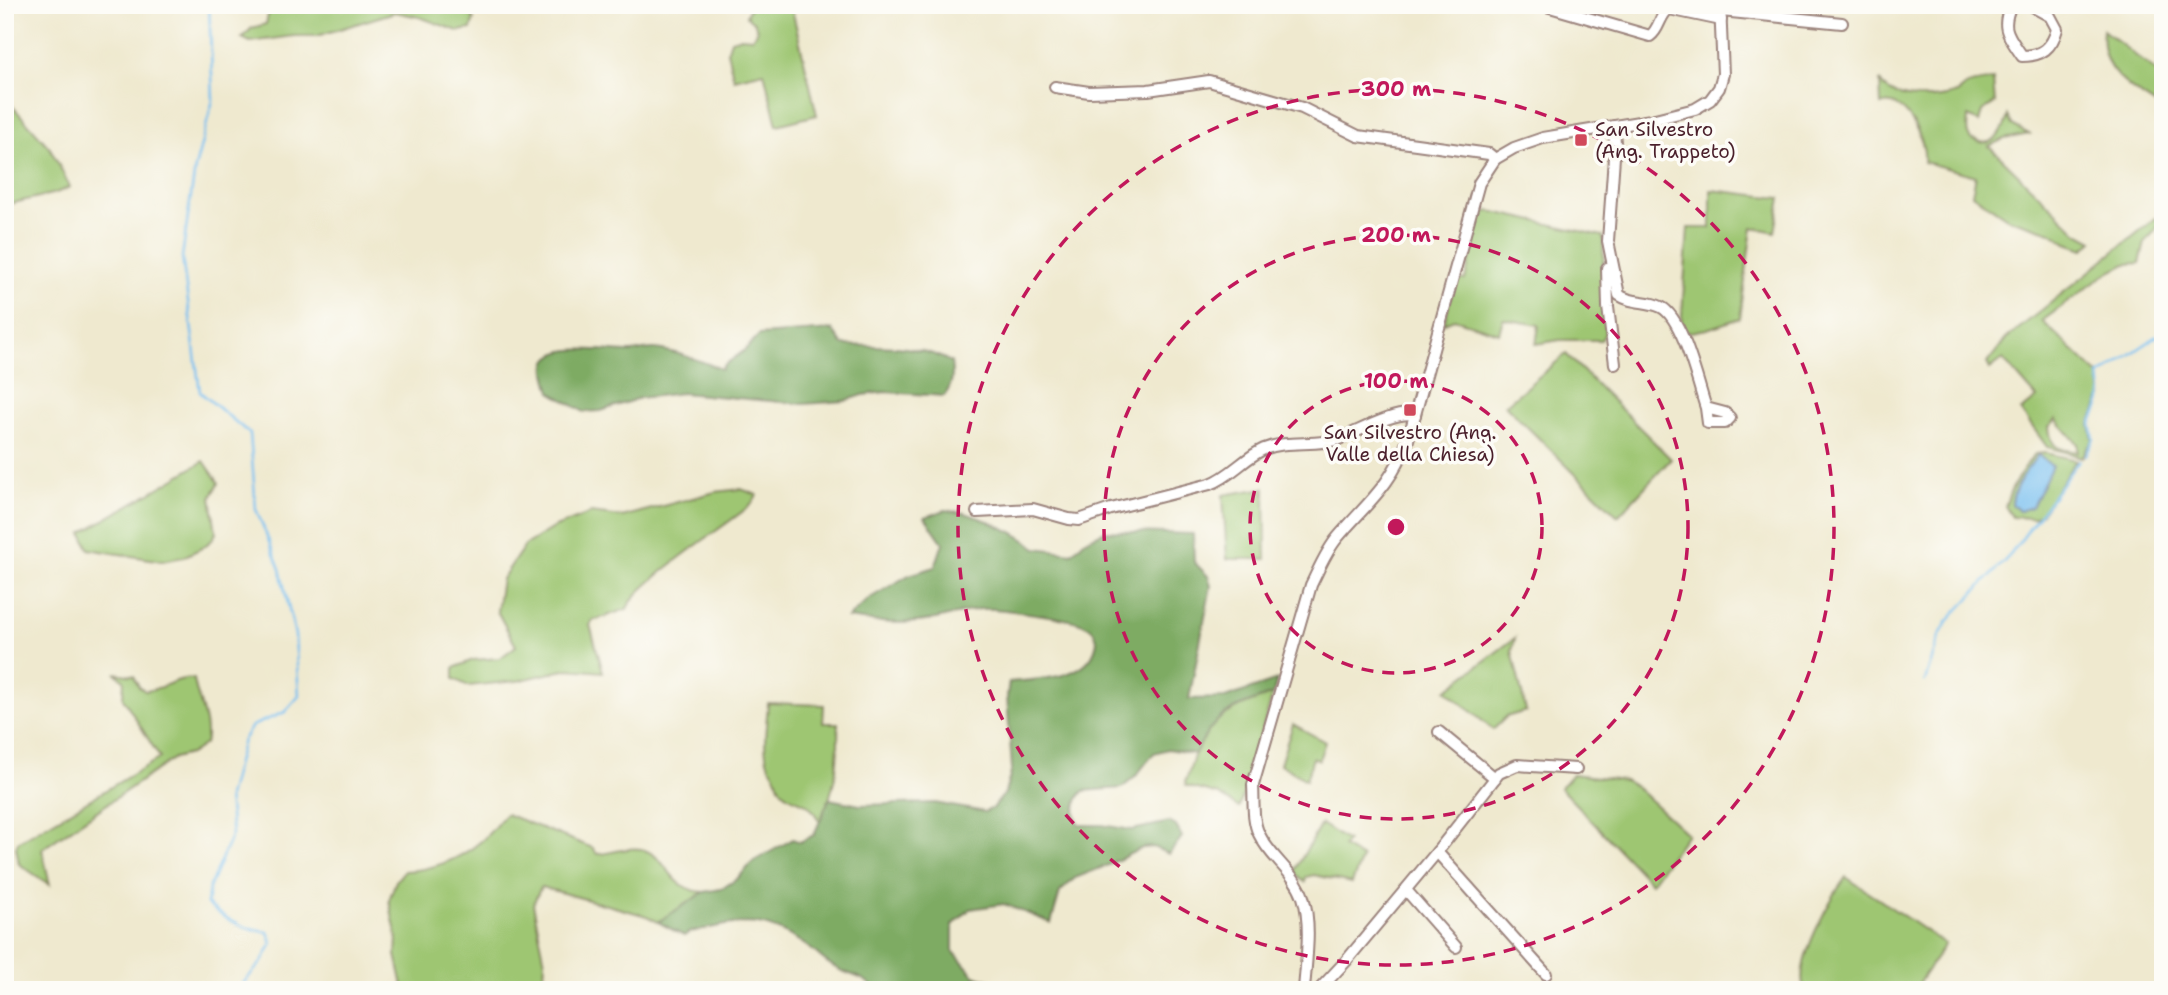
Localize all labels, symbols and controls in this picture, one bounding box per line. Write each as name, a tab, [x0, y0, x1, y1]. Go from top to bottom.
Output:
text: 300 m	[1361, 75, 1431, 103]
place label: San Silvestro (Ang. Trappeto)	[1595, 117, 1735, 164]
marker: San Silvestro (Ang. Trappeto)	[1573, 132, 1589, 148]
text: 200 m	[1361, 221, 1431, 249]
text: 100 m	[1364, 367, 1428, 395]
marker: San Silvestro (Ang. Valle della Chiesa)	[1402, 402, 1418, 418]
place label: San Silvestro (Ang. Valle della Chiesa)	[1324, 420, 1496, 467]
centre of rings	[1384, 515, 1408, 539]

